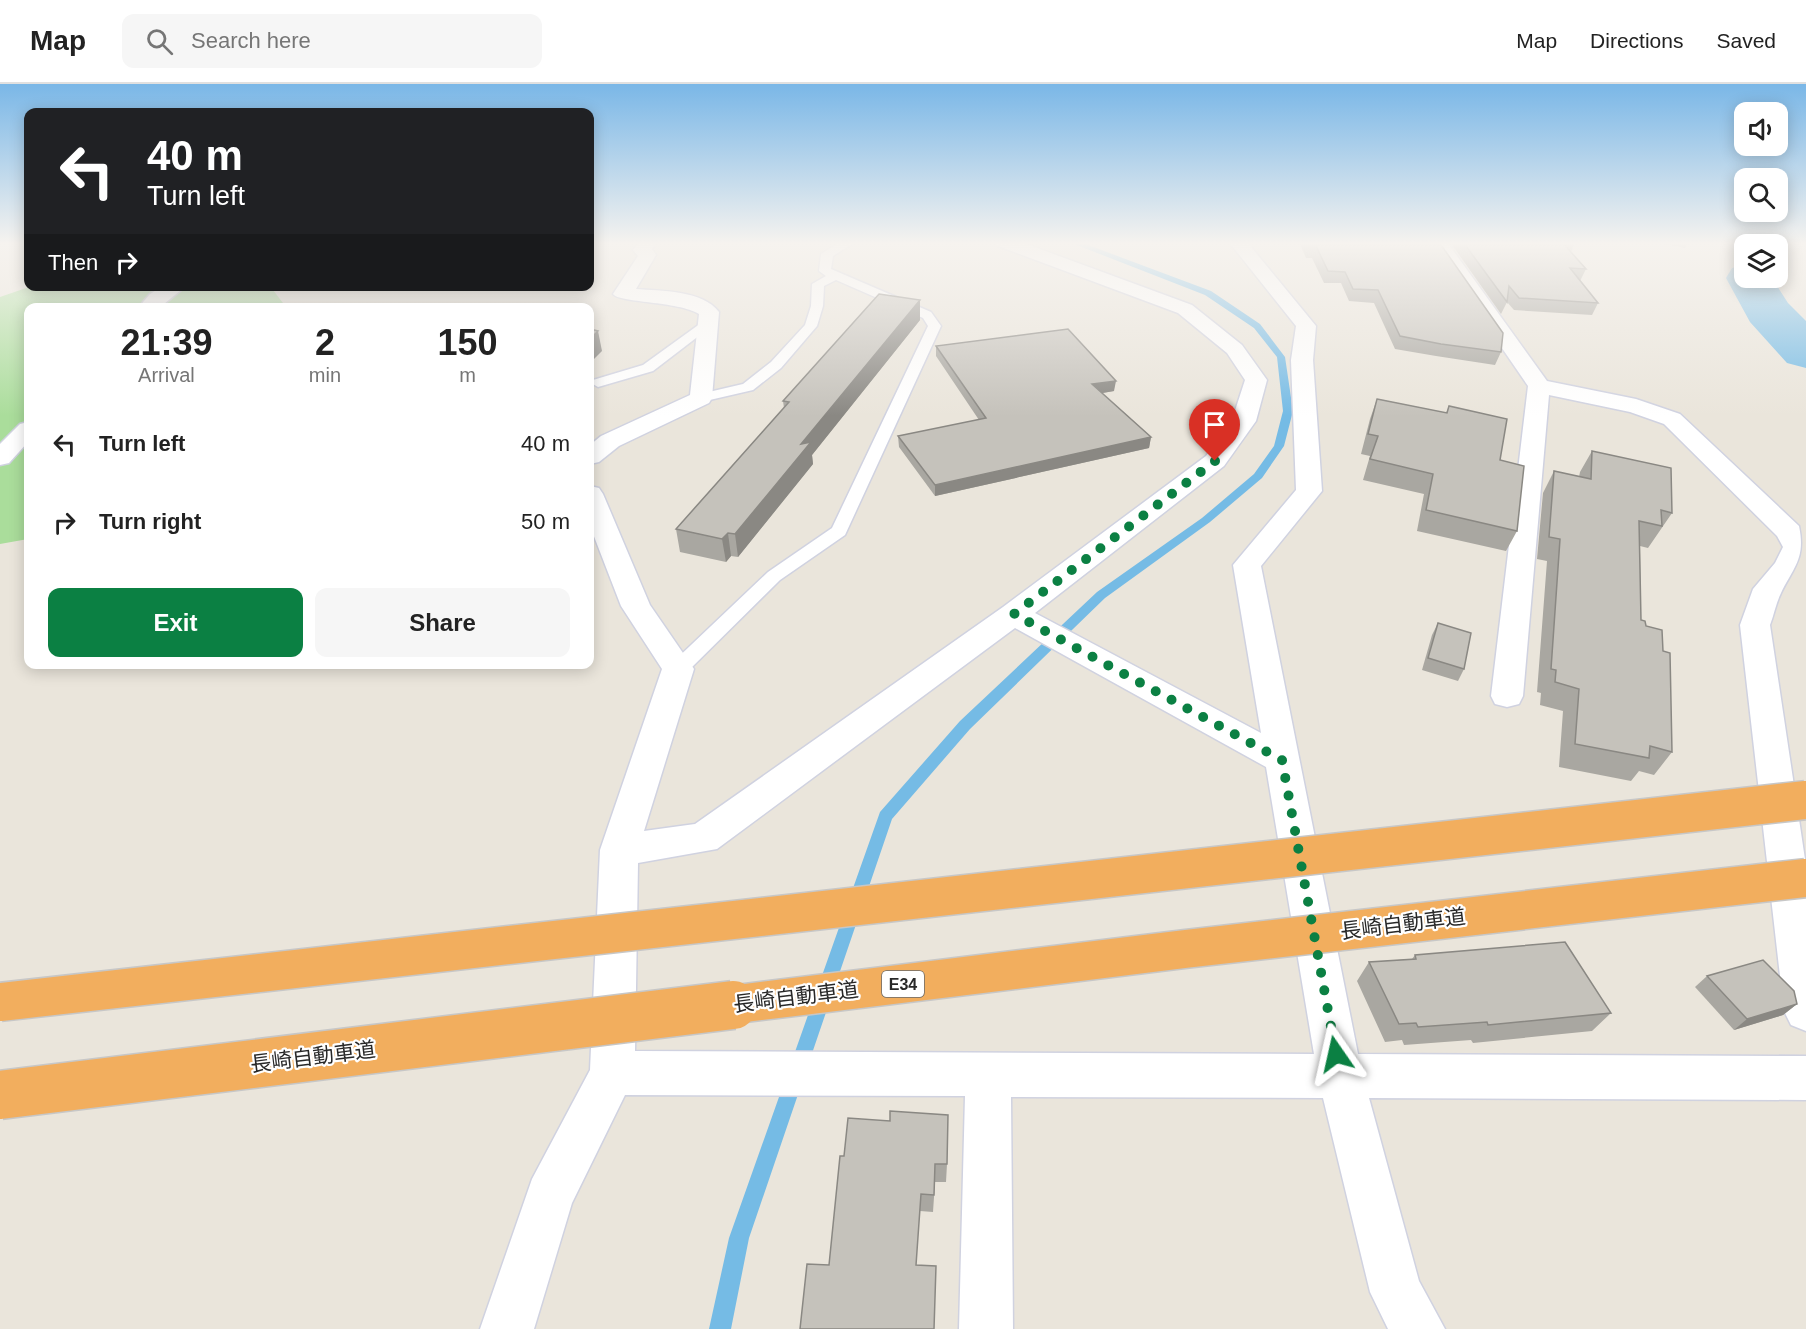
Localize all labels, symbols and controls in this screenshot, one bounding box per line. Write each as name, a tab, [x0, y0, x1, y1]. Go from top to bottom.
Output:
search box	[122, 14, 542, 68]
text: Map	[30, 25, 86, 56]
icon: search	[143, 25, 176, 58]
text: Search here	[191, 28, 311, 53]
text: Map	[1516, 29, 1557, 52]
text: Directions	[1590, 29, 1683, 52]
text: Saved	[1716, 29, 1776, 52]
map controls	[1734, 102, 1788, 288]
button: sound	[1734, 102, 1788, 156]
icon: left	[48, 132, 126, 210]
text: 40 m	[147, 132, 243, 179]
button: search	[1734, 168, 1788, 222]
text: Turn left	[147, 181, 245, 211]
button: layers	[1734, 234, 1788, 288]
icon: right	[110, 246, 143, 279]
text: Then	[48, 250, 98, 275]
text: 21:39	[120, 322, 212, 363]
text: 2	[315, 322, 335, 363]
text: 150	[437, 322, 498, 363]
text: Arrival	[138, 364, 195, 386]
text: min	[309, 364, 341, 386]
text: m	[459, 364, 476, 386]
pin	[1189, 399, 1240, 461]
icon: arrive	[1198, 408, 1231, 441]
icon: left	[48, 428, 81, 461]
text: Turn left	[99, 431, 185, 456]
text: 40 m	[521, 431, 570, 456]
icon: right	[48, 506, 81, 539]
text: Turn right	[99, 509, 201, 534]
text: 50 m	[521, 509, 570, 534]
button: Exit	[48, 588, 303, 657]
button: Share	[315, 588, 570, 657]
street label: 長崎自動車道	[1339, 904, 1467, 943]
road number: E34	[882, 971, 924, 997]
street label: 長崎自動車道	[732, 977, 860, 1016]
position arrow	[1304, 1022, 1368, 1086]
street label: 長崎自動車道	[249, 1037, 377, 1076]

